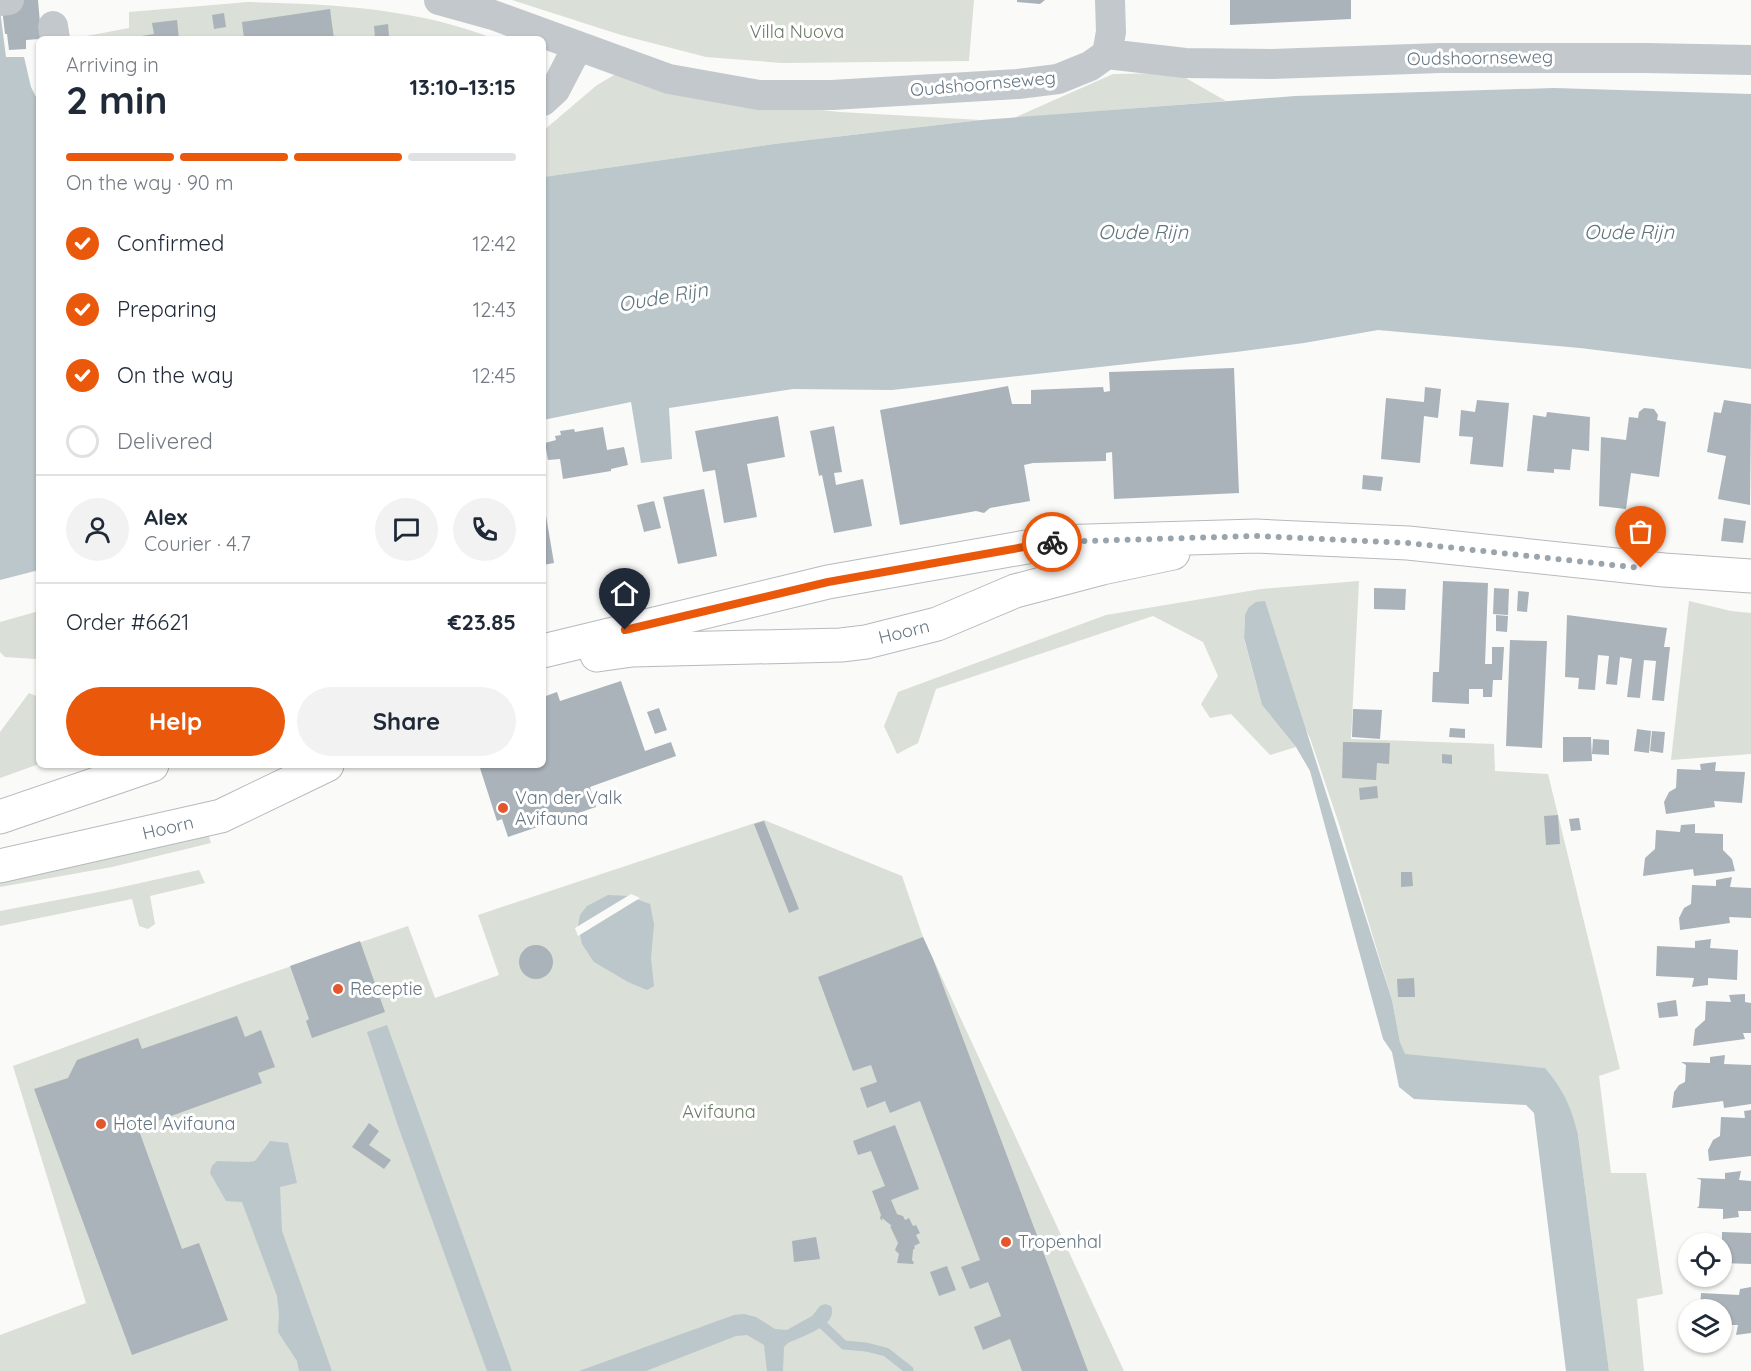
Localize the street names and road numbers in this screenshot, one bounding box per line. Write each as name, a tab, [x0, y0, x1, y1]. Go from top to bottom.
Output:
street label: Oudshoornseweg	[1407, 45, 1553, 70]
street label: Oudshoornseweg	[909, 66, 1057, 101]
street label: Hoorn	[876, 614, 932, 649]
street label: Hoorn	[140, 810, 196, 845]

